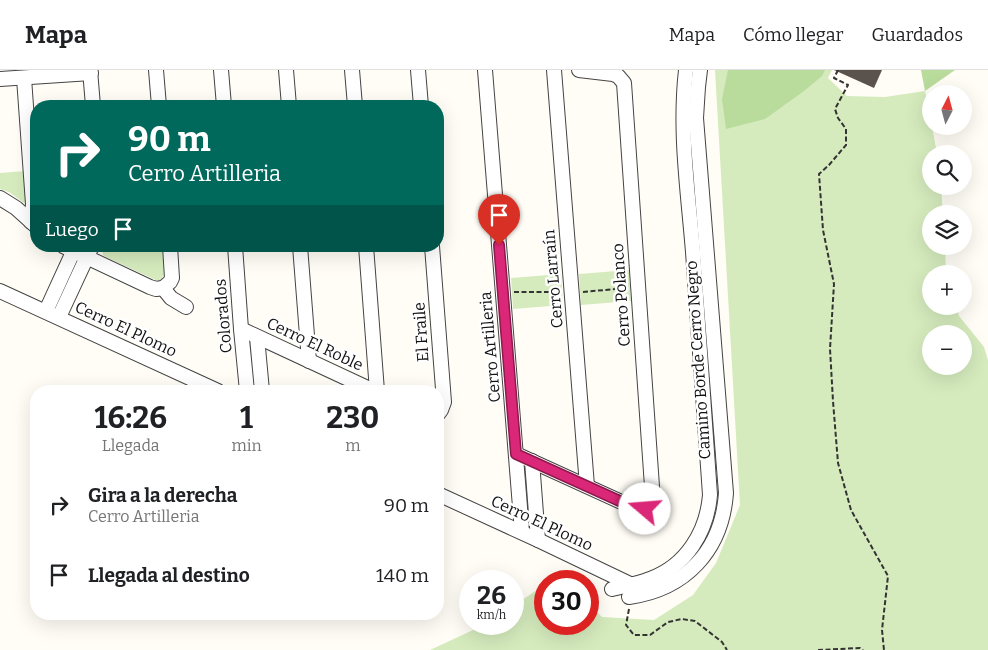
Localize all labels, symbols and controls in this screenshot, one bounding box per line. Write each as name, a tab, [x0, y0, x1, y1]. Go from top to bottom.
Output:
text: Mapa	[25, 21, 87, 49]
text: Mapa	[669, 24, 715, 46]
text: Cómo llegar	[743, 24, 844, 46]
text: Guardados	[872, 24, 963, 46]
north arrow	[922, 85, 972, 135]
map controls	[922, 85, 972, 375]
text: 90 m	[128, 118, 211, 160]
icon: right	[45, 120, 110, 185]
button: search	[922, 145, 972, 195]
text: Cerro Artilleria	[128, 160, 281, 187]
pin	[478, 194, 520, 245]
icon: arrive	[485, 201, 513, 229]
button: layers	[922, 205, 972, 255]
icon: arrive	[109, 215, 137, 243]
text: Luego	[45, 218, 99, 241]
street label: Cerro Larraín	[539, 229, 567, 329]
street label: Cerro Polanco	[608, 243, 634, 347]
street label: Camino Borde Cerro Negro	[682, 260, 714, 460]
button: +	[922, 265, 972, 315]
street label: Colorados	[210, 278, 236, 354]
street label: Cerro Artilleria	[476, 290, 504, 403]
street label: Cerro El Plomo	[72, 297, 180, 361]
street label: El Fraile	[409, 301, 433, 363]
street label: Cerro El Roble	[264, 313, 366, 375]
button: −	[922, 325, 972, 375]
text: 16:26	[95, 400, 167, 436]
text: 1	[240, 400, 253, 436]
text: 230	[326, 400, 379, 436]
text: Llegada	[102, 436, 160, 455]
text: min	[231, 436, 262, 455]
text: m	[345, 436, 360, 455]
position arrow	[618, 482, 670, 534]
text: Gira a la derecha	[88, 484, 237, 507]
icon: right	[45, 491, 73, 519]
street label: Cerro El Plomo	[488, 491, 596, 555]
text: 90 m	[384, 494, 429, 517]
text: Cerro Artilleria	[88, 507, 199, 526]
icon: arrive	[45, 561, 73, 589]
text: Llegada al destino	[88, 564, 250, 587]
text: 140 m	[376, 564, 429, 587]
speed limit sign: 30	[534, 570, 599, 635]
text: 26	[477, 581, 506, 611]
text: km/h	[477, 608, 506, 622]

